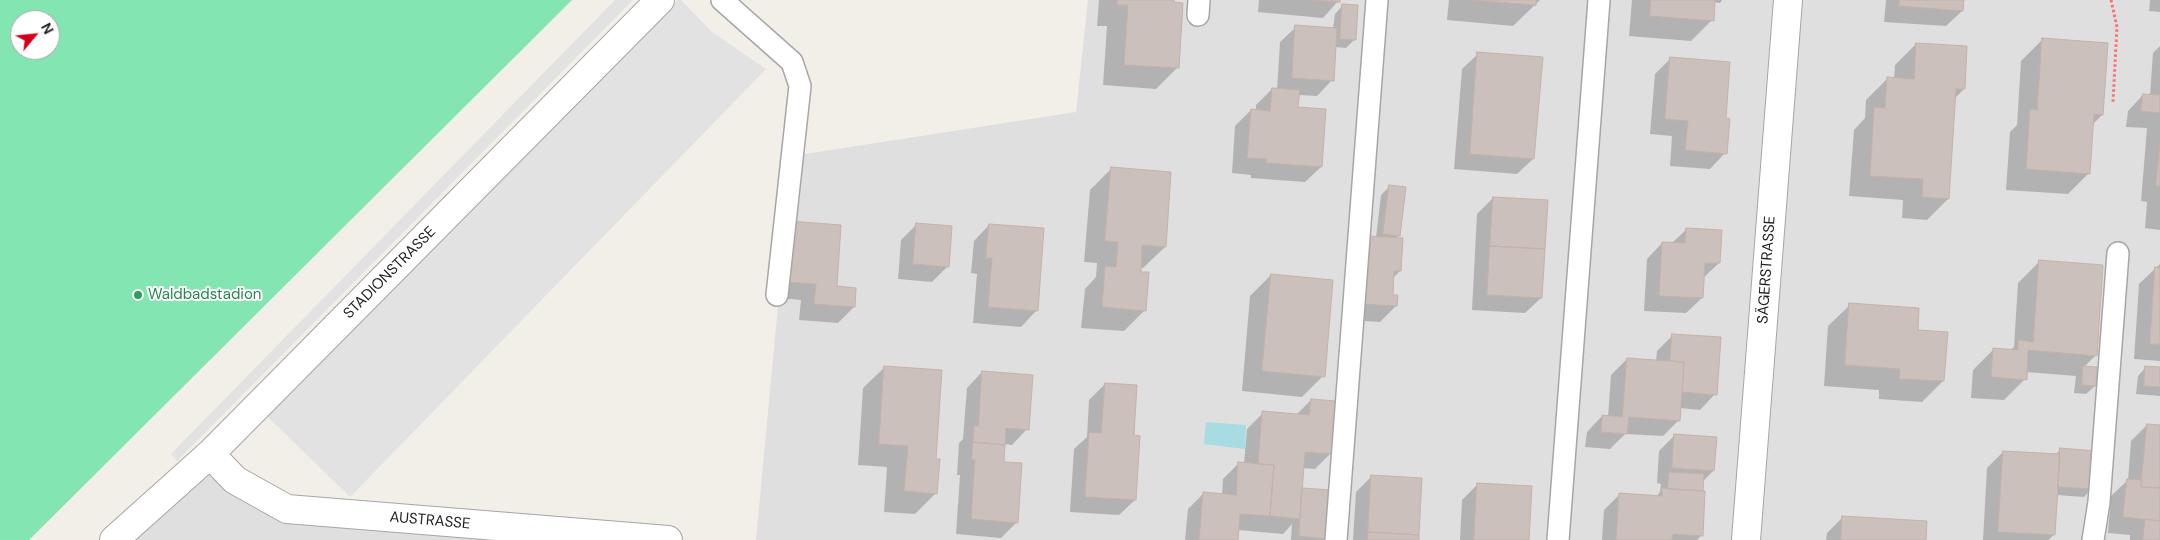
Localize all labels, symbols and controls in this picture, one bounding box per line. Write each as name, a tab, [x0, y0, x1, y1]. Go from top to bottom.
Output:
north arrow	[10, 10, 60, 60]
text: N	[37, 20, 58, 37]
street label: SÄGERSTRASSE	[1754, 215, 1780, 325]
street label: STADIONSTRASSE	[340, 223, 440, 323]
place label: Waldbadstadion	[148, 286, 261, 304]
marker: Waldbadstadion	[132, 289, 144, 301]
street label: AUSTRASSE	[389, 509, 471, 533]

